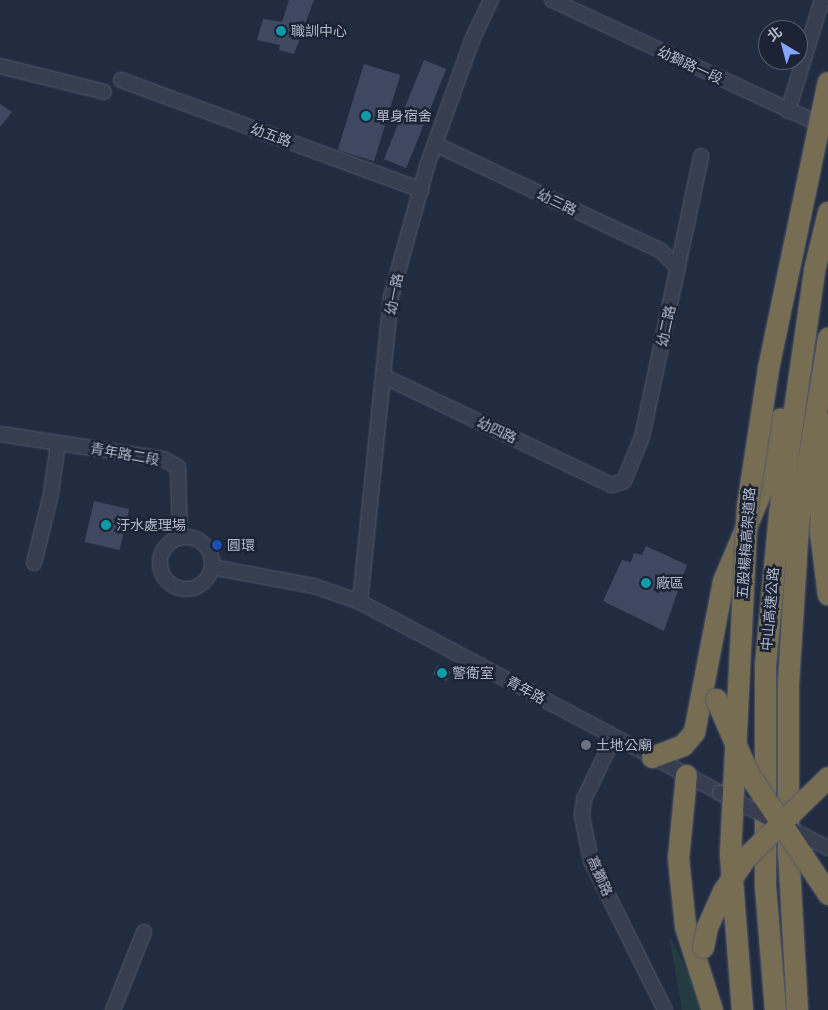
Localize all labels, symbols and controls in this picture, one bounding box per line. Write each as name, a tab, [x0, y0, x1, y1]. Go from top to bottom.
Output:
north arrow	[758, 20, 808, 70]
text: 北	[764, 22, 786, 45]
place label: 職訓中心	[291, 23, 347, 39]
marker: 職訓中心	[275, 25, 287, 37]
street label: 幼獅路一段	[655, 43, 725, 87]
place label: 單身宿舍	[376, 108, 432, 124]
marker: 單身宿舍	[360, 110, 372, 122]
street label: 幼五路	[248, 120, 294, 150]
street label: 幼三路	[534, 186, 580, 218]
street label: 幼一路	[382, 272, 406, 316]
street label: 幼二路	[653, 304, 679, 348]
street label: 幼四路	[474, 414, 520, 446]
street label: 青年路二段	[89, 440, 161, 468]
street label: 五股楊梅高架道路	[734, 487, 758, 599]
place label: 汙水處理場	[116, 517, 186, 533]
marker: 汙水處理場	[100, 519, 112, 531]
place label: 圓環	[227, 537, 255, 553]
marker: 圓環	[211, 539, 223, 551]
street label: 中山高速公路	[758, 566, 782, 652]
place label: 廠區	[656, 575, 684, 591]
marker: 廠區	[640, 577, 652, 589]
place label: 警衛室	[452, 665, 494, 681]
marker: 警衛室	[436, 667, 448, 679]
street label: 青年路	[504, 673, 548, 707]
place label: 土地公廟	[596, 737, 652, 753]
marker: 土地公廟	[580, 739, 592, 751]
street label: 高獅路	[584, 853, 616, 899]

